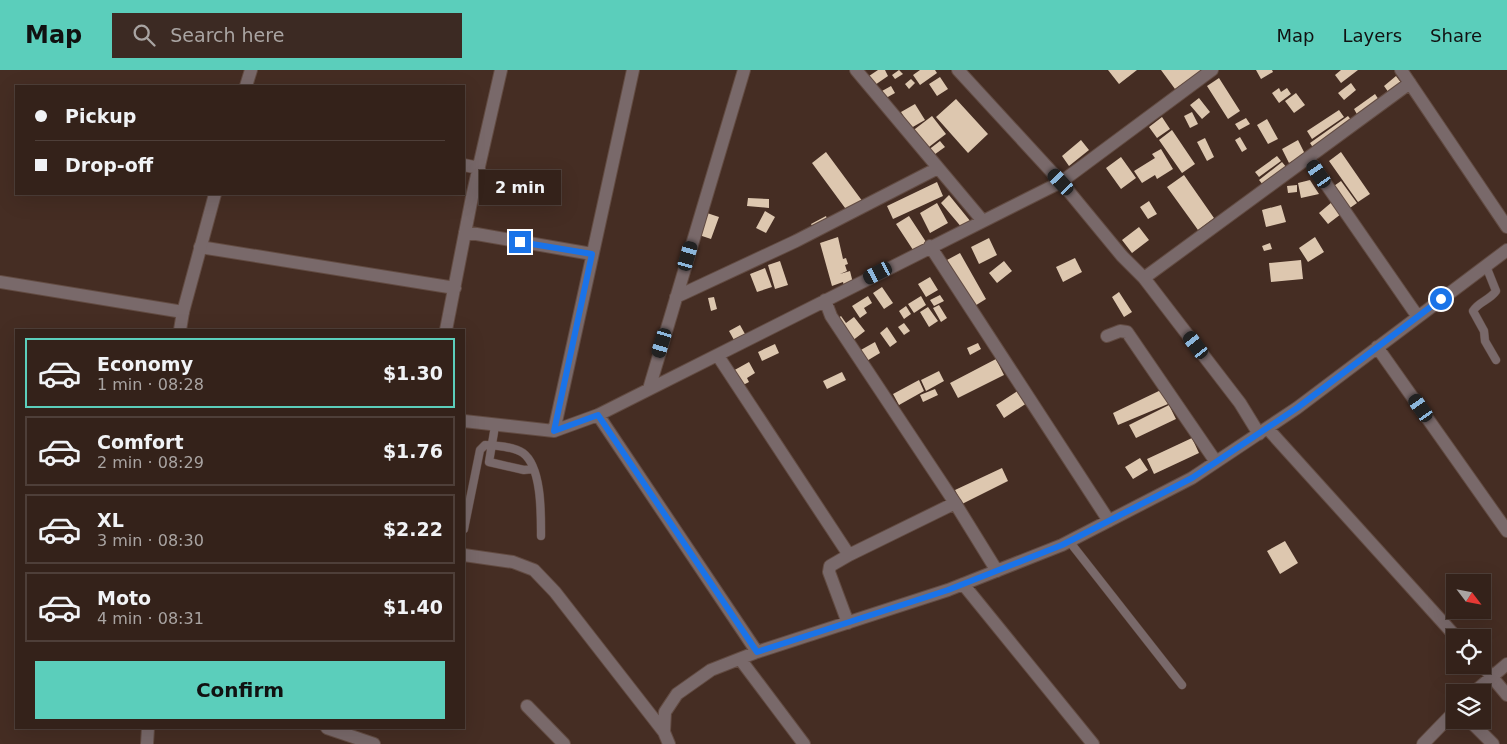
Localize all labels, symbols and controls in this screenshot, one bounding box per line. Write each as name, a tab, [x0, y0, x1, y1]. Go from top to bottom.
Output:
search box	[112, 13, 462, 58]
text: Map	[25, 21, 82, 49]
icon: search	[130, 21, 158, 49]
text: Search here	[170, 24, 284, 46]
text: Map	[1276, 25, 1314, 46]
text: Layers	[1342, 25, 1402, 46]
text: Share	[1430, 25, 1482, 46]
text: Pickup	[65, 105, 136, 127]
text: Drop-off	[65, 154, 153, 176]
car	[1304, 157, 1333, 191]
car	[1045, 166, 1076, 198]
callout: 2 min	[479, 170, 561, 204]
text: 2 min	[495, 178, 545, 197]
route end	[509, 231, 531, 253]
car	[676, 240, 699, 272]
car	[861, 260, 894, 286]
route start	[1430, 288, 1452, 310]
car	[650, 326, 673, 360]
car	[1180, 329, 1211, 361]
icon: car	[37, 351, 82, 396]
text: Economy	[97, 353, 193, 375]
text: $1.30	[383, 362, 443, 384]
text: 1 min · 08:28	[97, 375, 204, 394]
car	[1406, 391, 1435, 425]
icon: car	[37, 429, 82, 474]
text: Comfort	[97, 431, 184, 453]
text: $1.76	[383, 440, 443, 462]
text: 2 min · 08:29	[97, 453, 204, 472]
icon: car	[37, 507, 82, 552]
text: XL	[97, 509, 124, 531]
text: $2.22	[383, 518, 443, 540]
text: 3 min · 08:30	[97, 531, 204, 550]
north arrow	[1446, 574, 1491, 619]
map controls	[1446, 574, 1491, 729]
icon: car	[37, 585, 82, 630]
text: Moto	[97, 587, 151, 609]
text: $1.40	[383, 596, 443, 618]
text: 4 min · 08:31	[97, 609, 204, 628]
button: locate	[1446, 629, 1491, 674]
button: Confirm	[35, 661, 445, 719]
button: layers	[1446, 684, 1491, 729]

